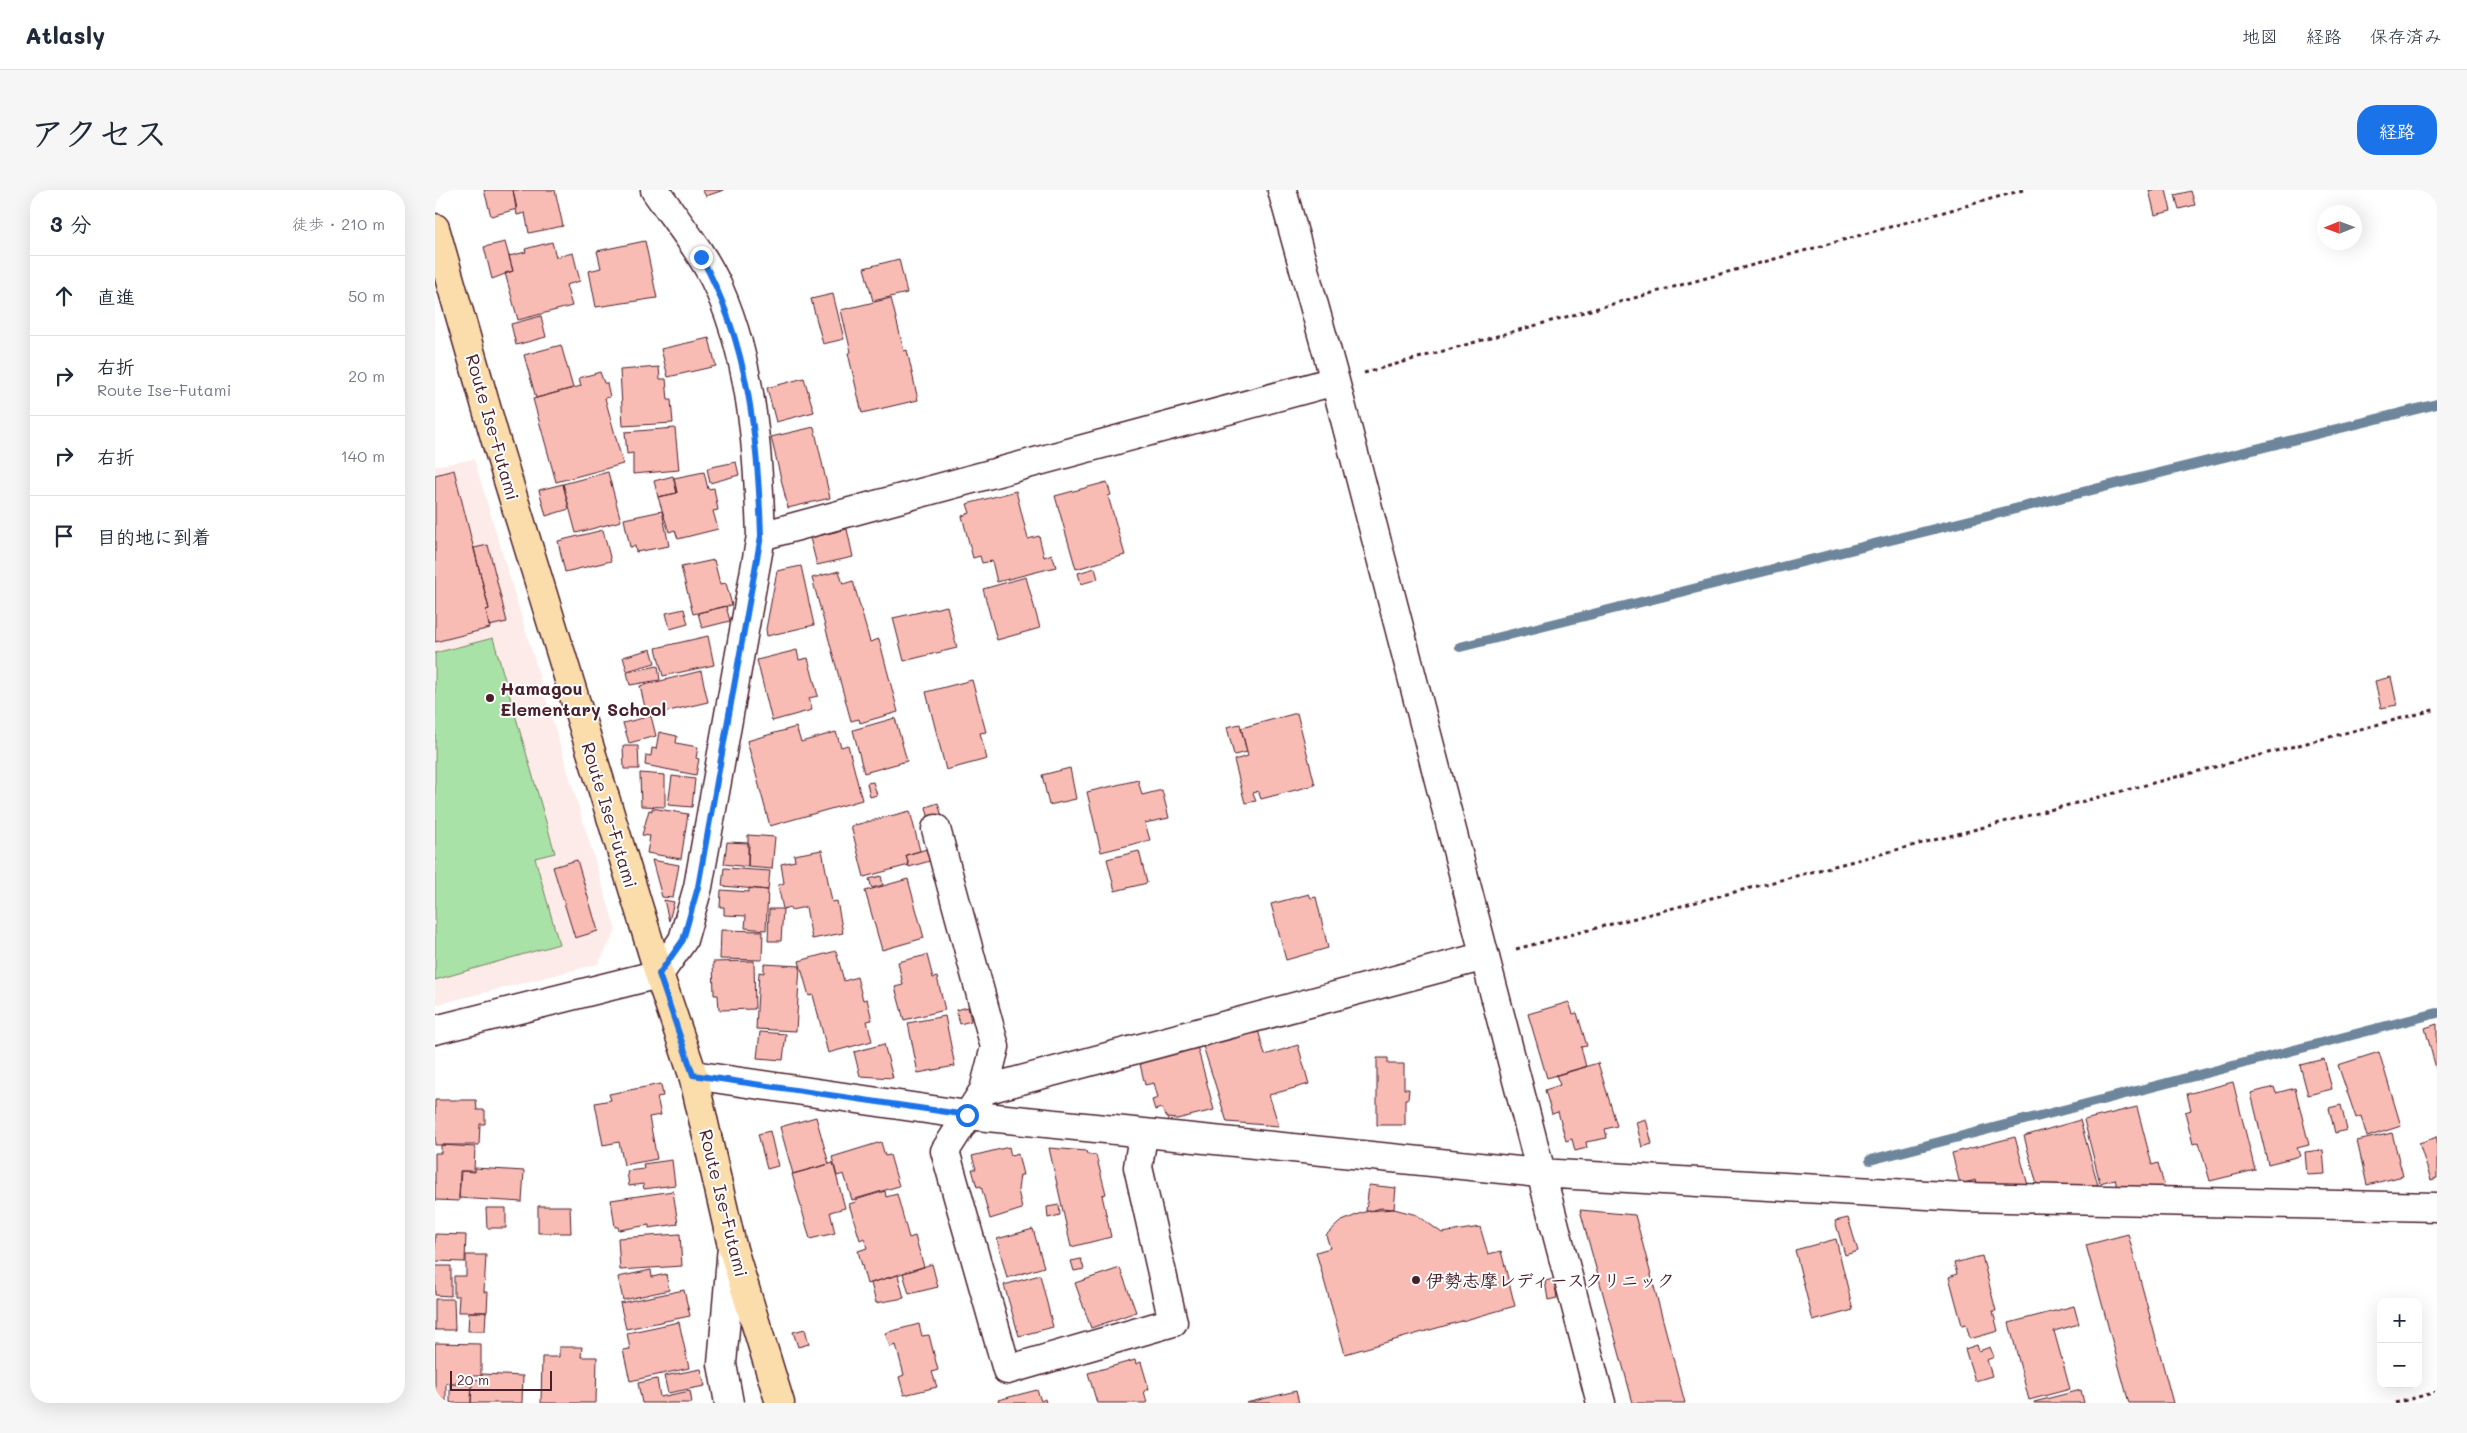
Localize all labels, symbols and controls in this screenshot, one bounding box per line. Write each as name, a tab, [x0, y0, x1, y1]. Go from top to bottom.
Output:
text: Atlasly	[25, 19, 105, 50]
text: 地図	[2242, 24, 2278, 48]
text: 経路	[2306, 24, 2342, 48]
text: 保存済み	[2370, 24, 2442, 48]
button: 経路	[2357, 105, 2437, 155]
text: アクセス	[30, 109, 168, 155]
north arrow	[2317, 205, 2362, 250]
text: 3 分	[50, 210, 91, 237]
text: 徒歩 · 210 m	[292, 213, 385, 234]
route end	[690, 246, 713, 269]
icon: ahead	[50, 282, 78, 310]
text: 直進	[97, 284, 135, 309]
text: 50 m	[348, 285, 385, 306]
street label: Route Ise-Futami	[461, 351, 525, 503]
text: 右折	[97, 354, 135, 379]
icon: right	[50, 362, 78, 390]
text: 20 m	[348, 365, 385, 386]
text: Route Ise-Futami	[97, 379, 231, 400]
icon: right	[50, 442, 78, 470]
text: 右折	[97, 444, 135, 469]
text: 140 m	[341, 445, 385, 466]
icon: arrive	[50, 522, 78, 550]
text: 目的地に到着	[97, 524, 211, 549]
place label: Hamagou Elementary School	[500, 676, 666, 721]
marker: Hamagou Elementary School	[484, 692, 496, 704]
street label: Route Ise-Futami	[576, 739, 644, 891]
route start	[956, 1104, 979, 1127]
street label: Route Ise-Futami	[694, 1127, 754, 1279]
place label: 伊勢志摩レディースクリニック	[1426, 1268, 1675, 1292]
marker: 伊勢志摩レディースクリニック	[1410, 1274, 1422, 1286]
map controls	[2377, 1298, 2422, 1388]
button: +	[2377, 1298, 2422, 1343]
button: −	[2377, 1343, 2422, 1388]
scale bar	[450, 1368, 553, 1391]
text: 20 m	[457, 1370, 489, 1389]

